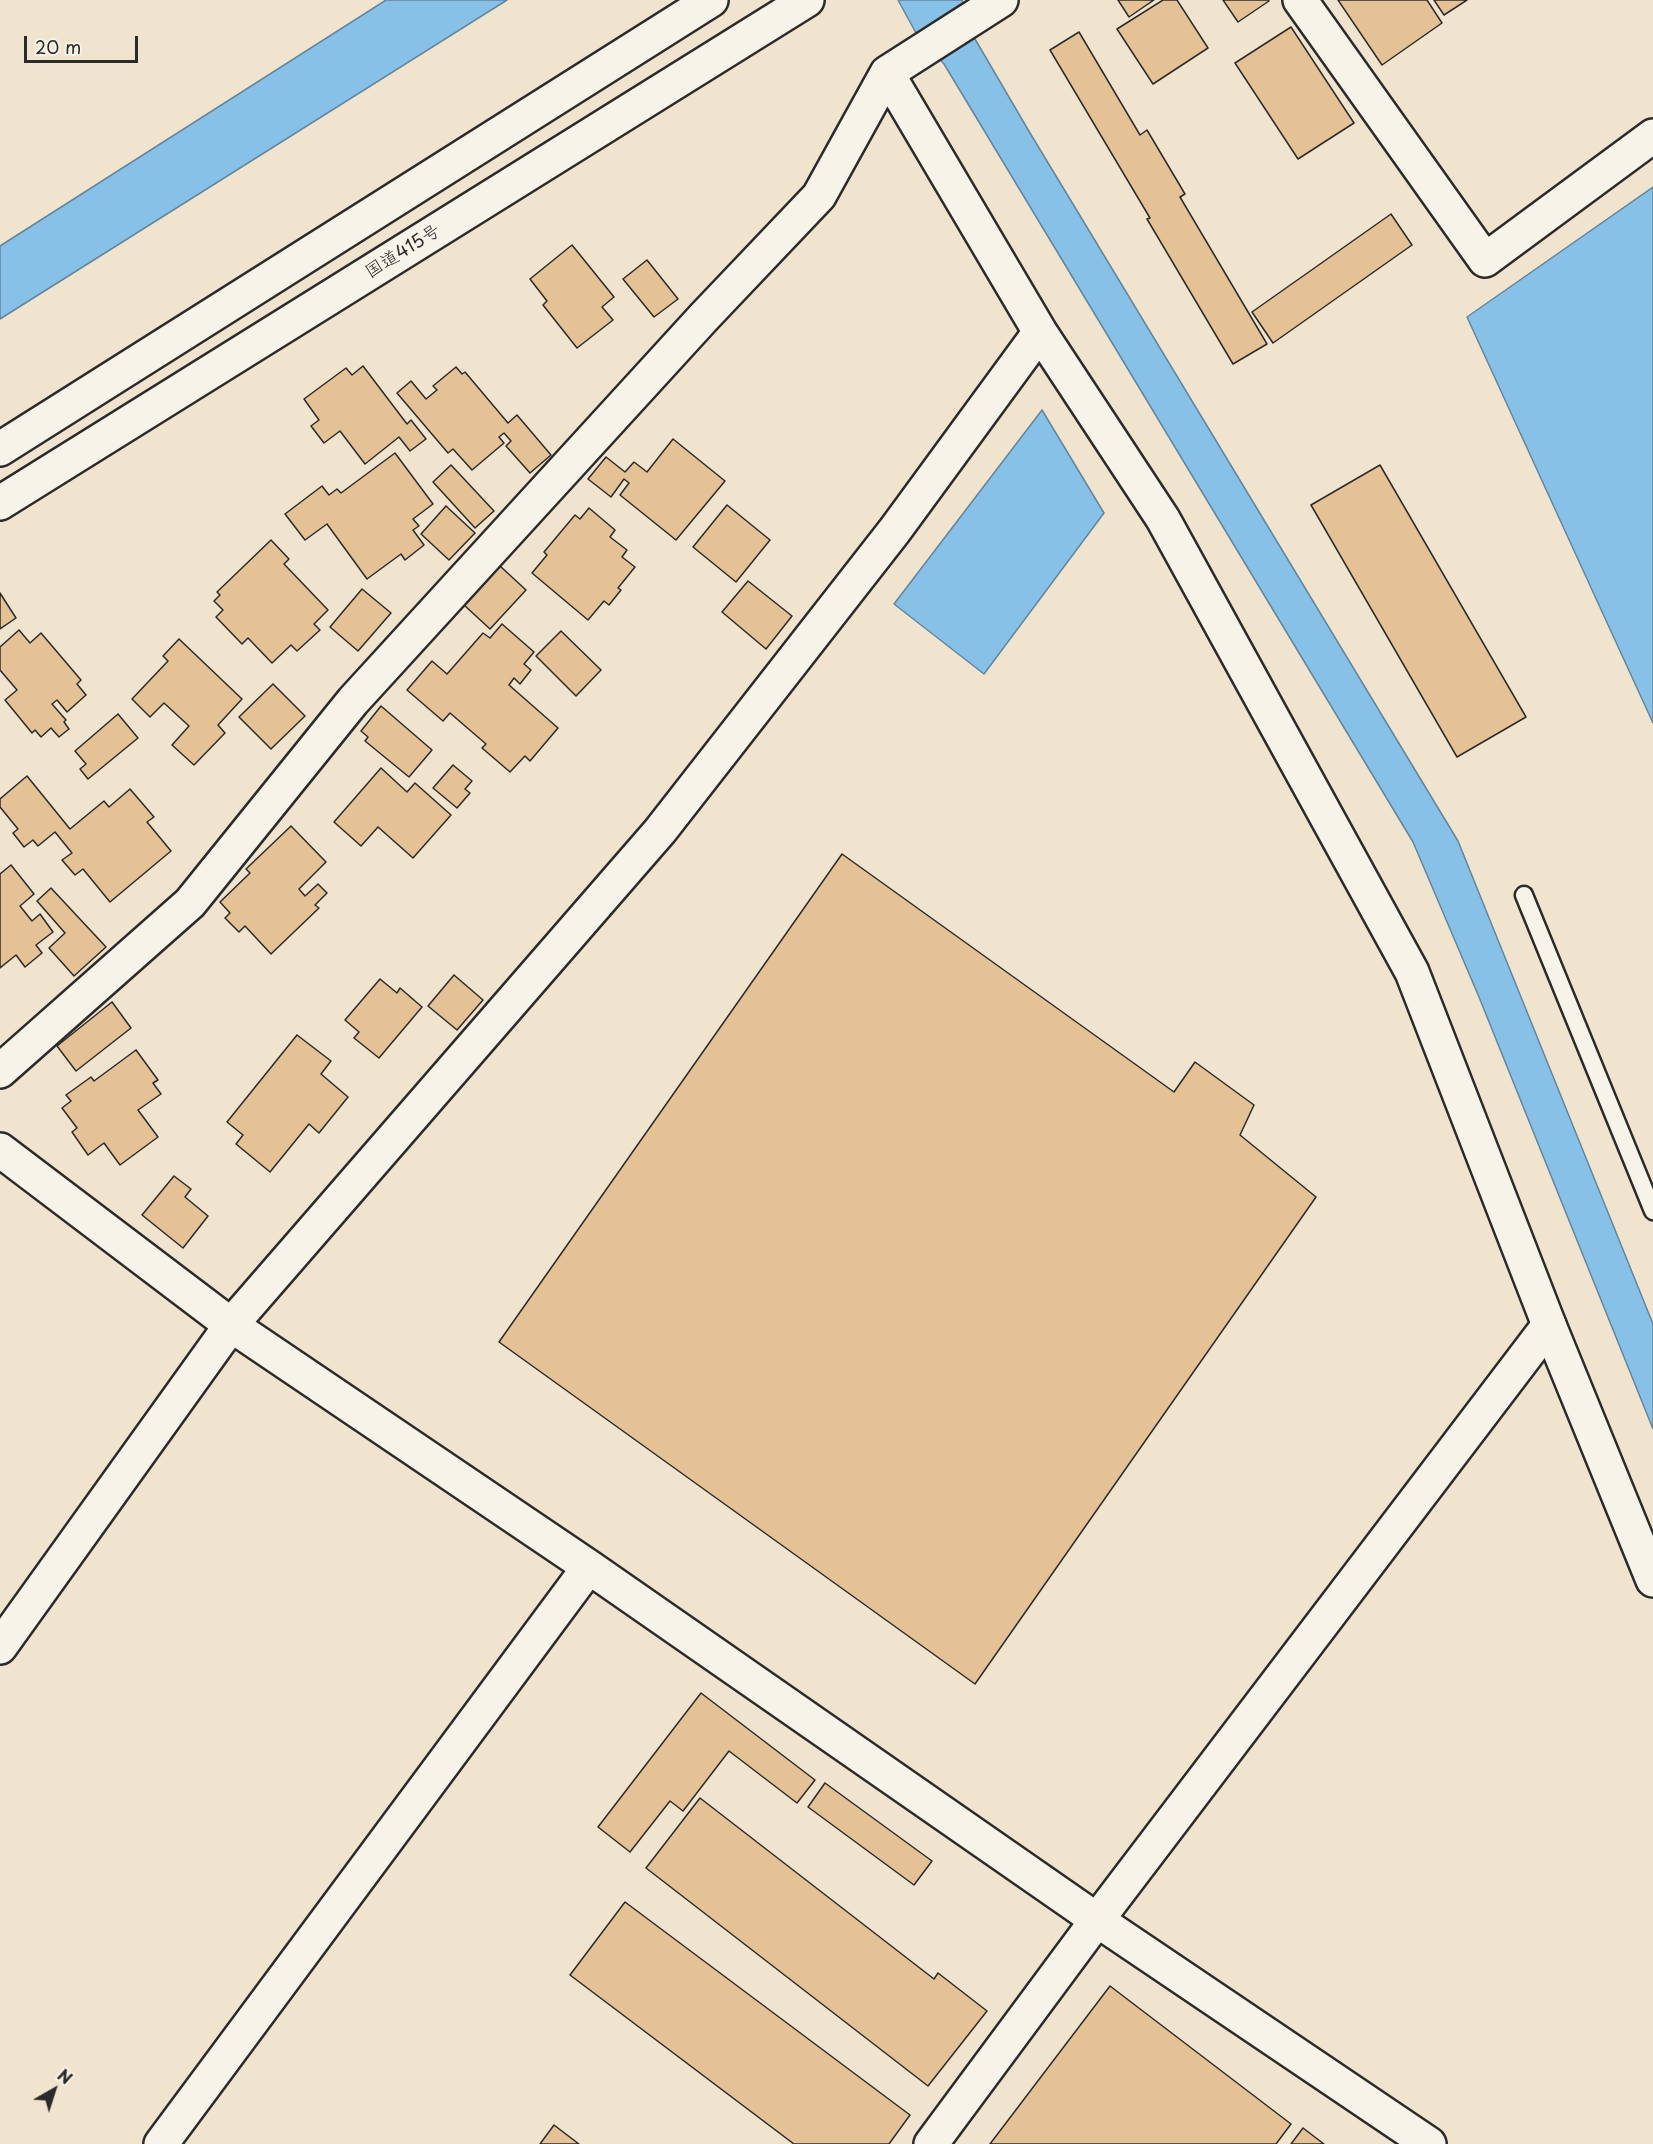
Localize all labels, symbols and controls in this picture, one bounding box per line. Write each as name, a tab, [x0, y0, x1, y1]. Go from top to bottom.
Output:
scale bar	[27, 24, 141, 62]
text: 20 m	[35, 33, 81, 60]
street label: 国道415号	[361, 220, 445, 284]
north arrow	[24, 2060, 84, 2120]
text: N	[53, 2063, 78, 2089]

